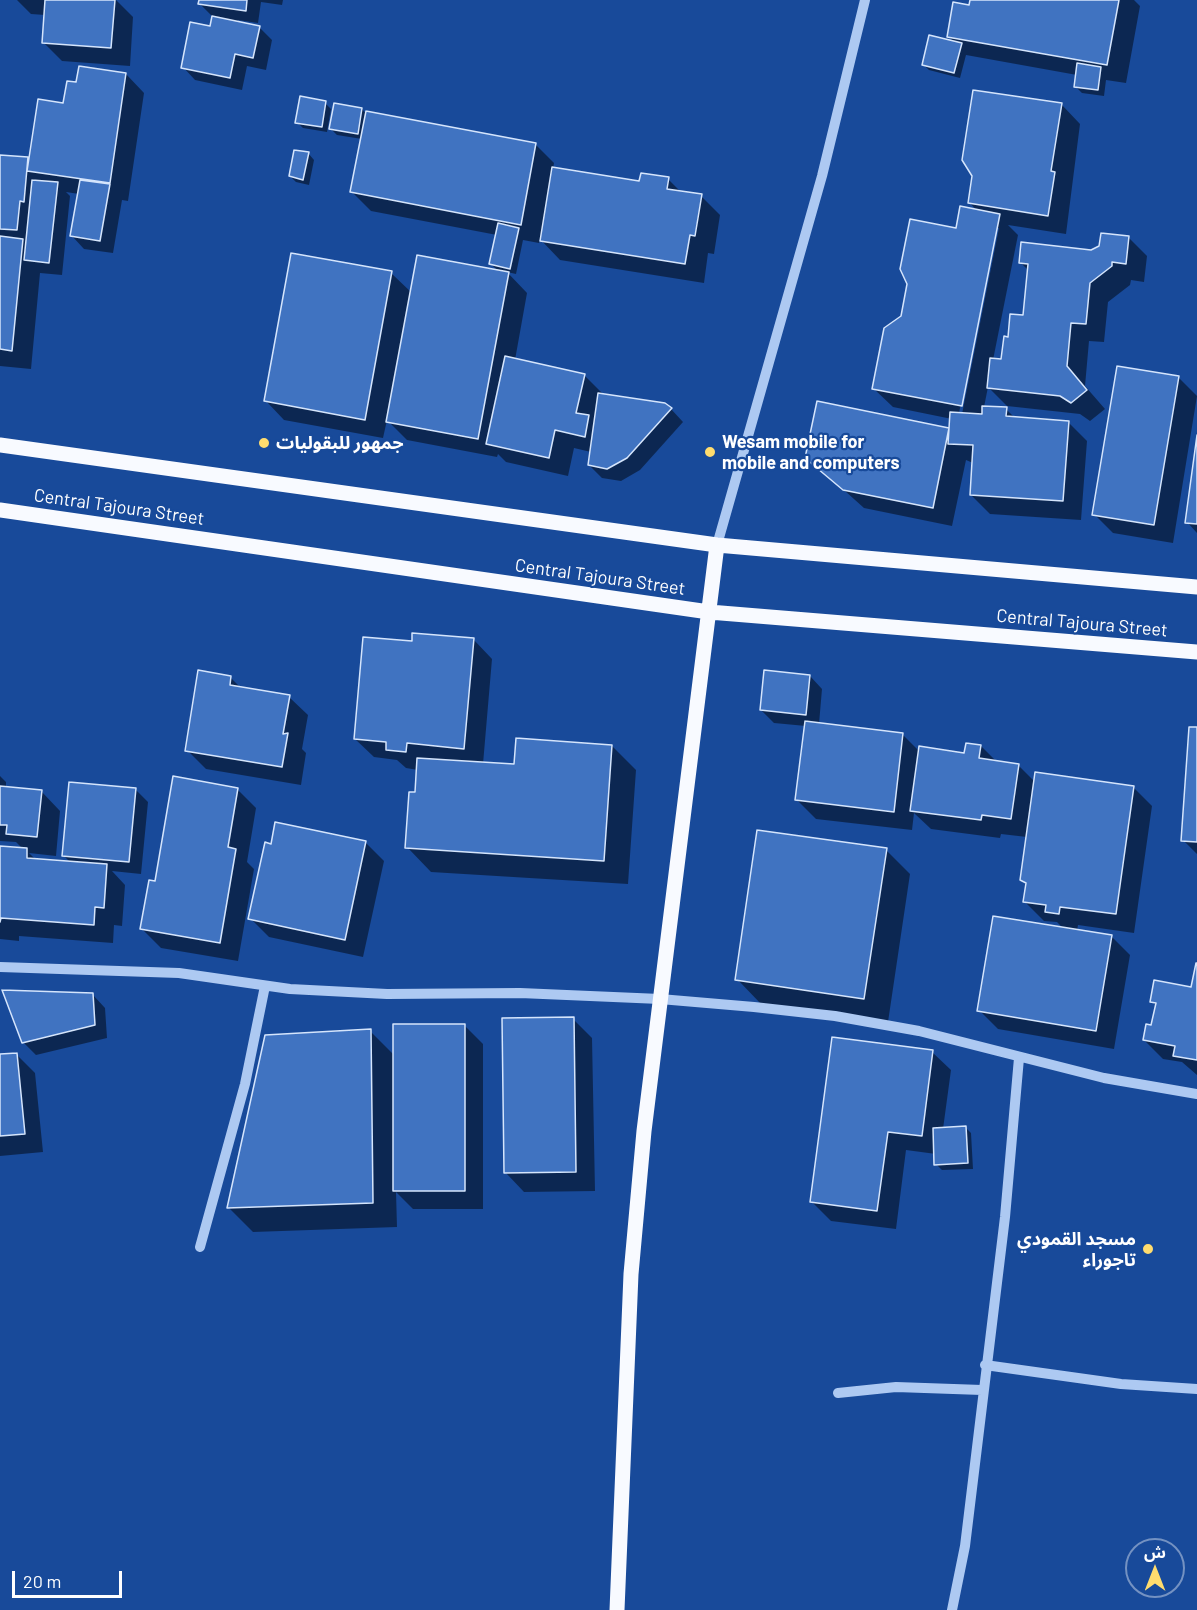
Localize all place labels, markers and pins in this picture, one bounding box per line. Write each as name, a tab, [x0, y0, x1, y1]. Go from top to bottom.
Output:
place label: Wesam mobile for mobile and computers	[722, 431, 900, 474]
place label: جمهور للبقوليات	[276, 432, 403, 454]
marker: جمهور للبقوليات	[257, 436, 271, 450]
marker: Wesam mobile for mobile and computers	[703, 445, 717, 459]
place label: مسجد القمودي تاجوراء	[1017, 1228, 1136, 1270]
marker: مسجد القمودي تاجوراء	[1141, 1242, 1155, 1256]

